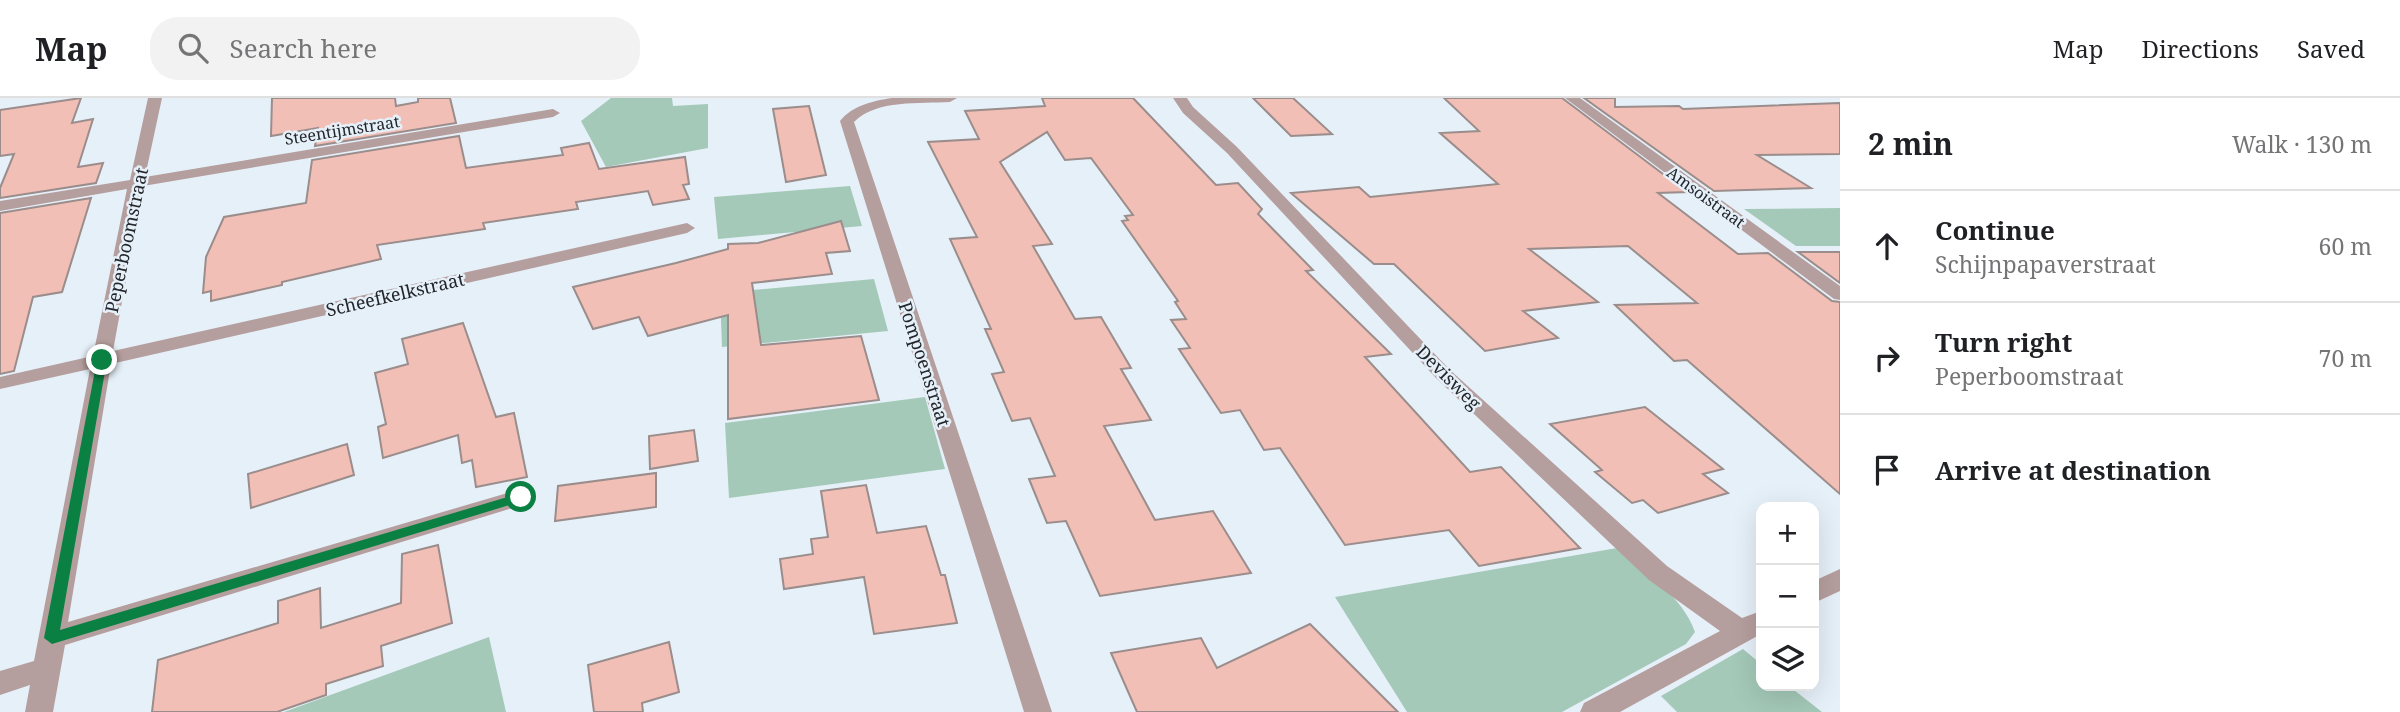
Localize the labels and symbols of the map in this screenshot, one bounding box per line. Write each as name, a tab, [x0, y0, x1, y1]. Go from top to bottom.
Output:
street label: Steentijmstraat	[283, 110, 401, 150]
street label: Amsoistraat	[1662, 161, 1750, 233]
street label: Peperboomstraat	[99, 165, 153, 315]
street label: Scheefkelkstraat	[324, 266, 466, 322]
street label: Pompoenstraat	[893, 298, 957, 430]
street label: Devisweg	[1412, 340, 1487, 415]
route end	[86, 344, 117, 375]
route start	[505, 481, 536, 512]

